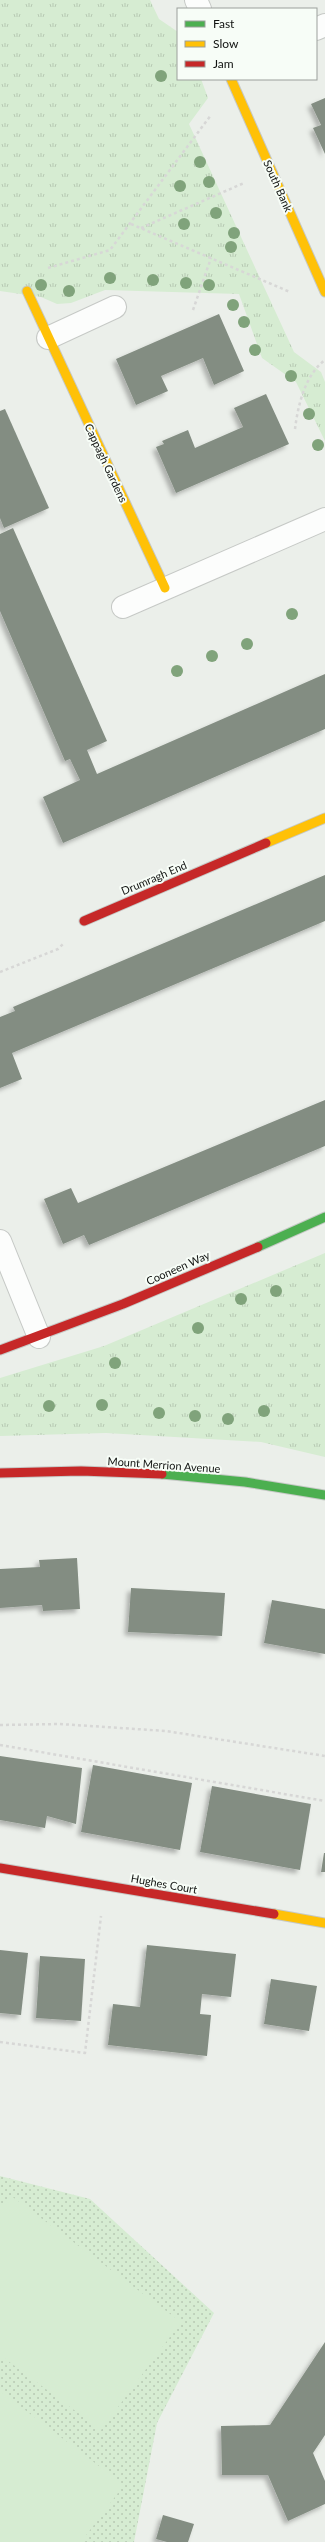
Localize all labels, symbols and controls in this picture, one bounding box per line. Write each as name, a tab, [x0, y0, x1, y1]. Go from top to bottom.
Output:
legend	[177, 8, 317, 80]
text: Fast	[213, 16, 235, 31]
text: Slow	[213, 36, 239, 51]
text: Jam	[213, 56, 234, 71]
street label: South Bank	[261, 158, 296, 214]
street label: Cappagh Gardens	[83, 421, 130, 504]
street label: Drumragh End	[119, 858, 189, 897]
street label: Cooneen Way	[144, 1248, 212, 1287]
street label: Mount Merrion Avenue	[107, 1454, 221, 1475]
street label: Hughes Court	[130, 1871, 198, 1896]

